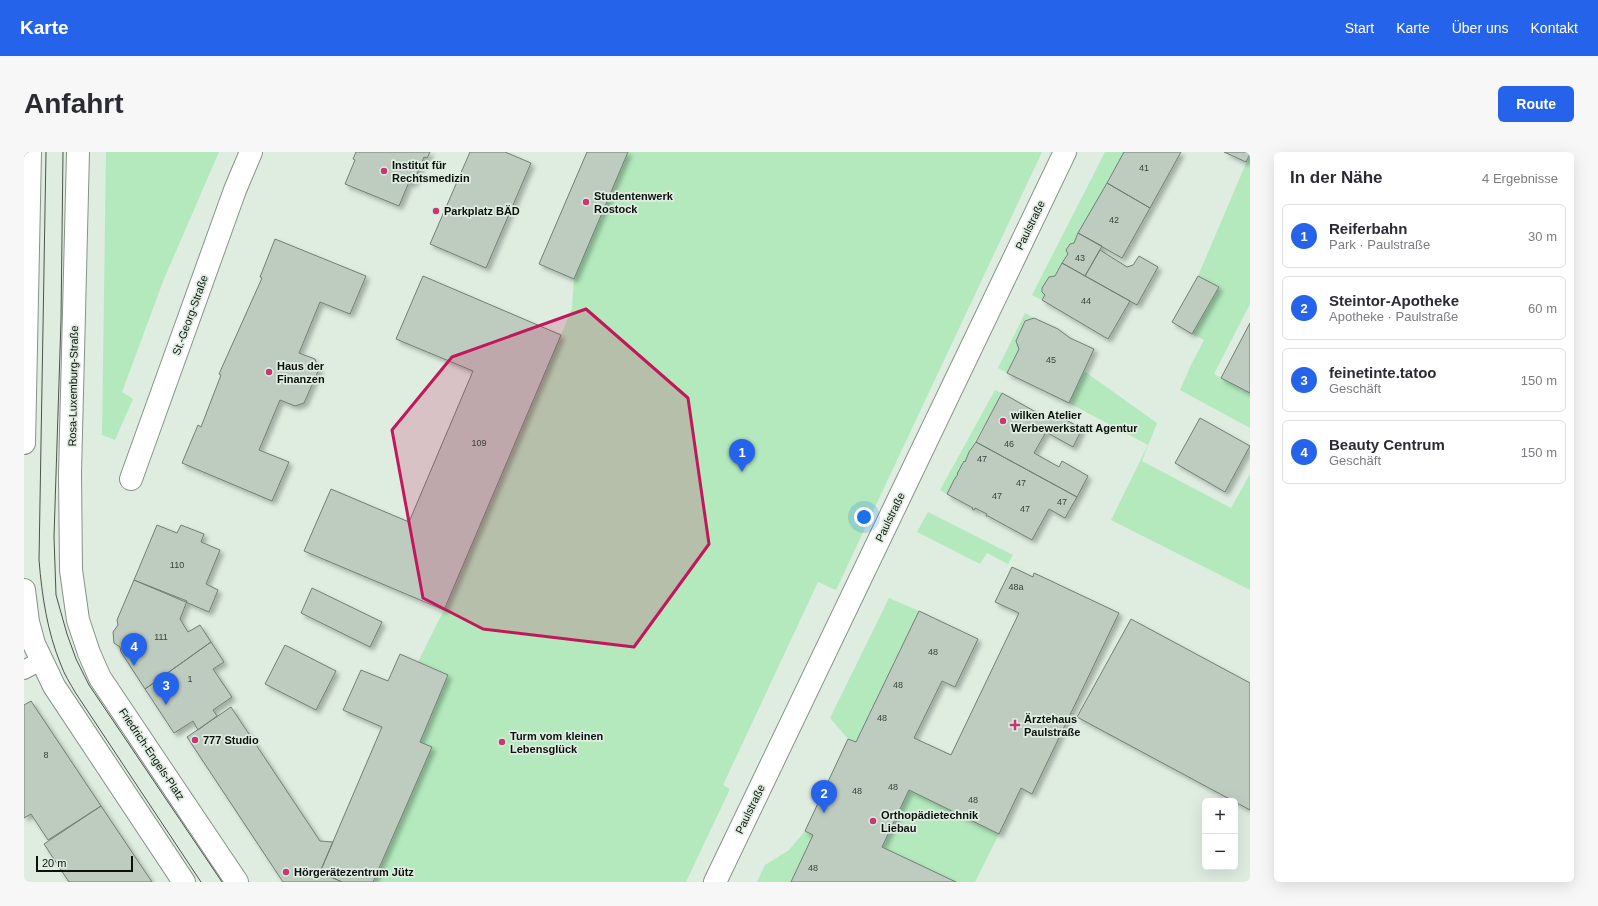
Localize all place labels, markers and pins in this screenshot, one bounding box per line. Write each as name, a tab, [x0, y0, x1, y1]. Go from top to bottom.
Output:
place label: Institut für Rechtsmedizin	[392, 159, 470, 184]
marker: Institut für Rechtsmedizin	[379, 166, 389, 176]
place label: Studentenwerk Rostock	[594, 190, 674, 215]
marker: Studentenwerk Rostock	[581, 197, 591, 207]
place label: Parkplatz BÄD	[444, 205, 520, 217]
marker: Parkplatz BÄD	[431, 206, 441, 216]
place label: Haus der Finanzen	[277, 360, 325, 385]
marker: Haus der Finanzen	[264, 367, 274, 377]
place label: wilken Atelier Werbewerkstatt Agentur	[1010, 409, 1138, 434]
marker: wilken Atelier Werbewerkstatt Agentur	[998, 416, 1008, 426]
pin: 1	[729, 439, 755, 472]
pin: 4	[121, 633, 147, 666]
pin: 3	[153, 672, 179, 705]
place label: Ärztehaus Paulstraße	[1024, 713, 1080, 738]
marker: Ärztehaus Paulstraße	[1009, 719, 1021, 731]
place label: Turm vom kleinen Lebensglück	[510, 730, 604, 755]
place label: 777 Studio	[203, 734, 259, 746]
marker: 777 Studio	[190, 735, 200, 745]
marker: Turm vom kleinen Lebensglück	[497, 737, 507, 747]
pin: 2	[811, 780, 837, 813]
place label: Orthopädietechnik Liebau	[881, 809, 979, 834]
marker: Orthopädietechnik Liebau	[868, 816, 878, 826]
place label: Hörgerätezentrum Jütz	[294, 866, 414, 878]
marker: Hörgerätezentrum Jütz	[281, 867, 291, 877]

